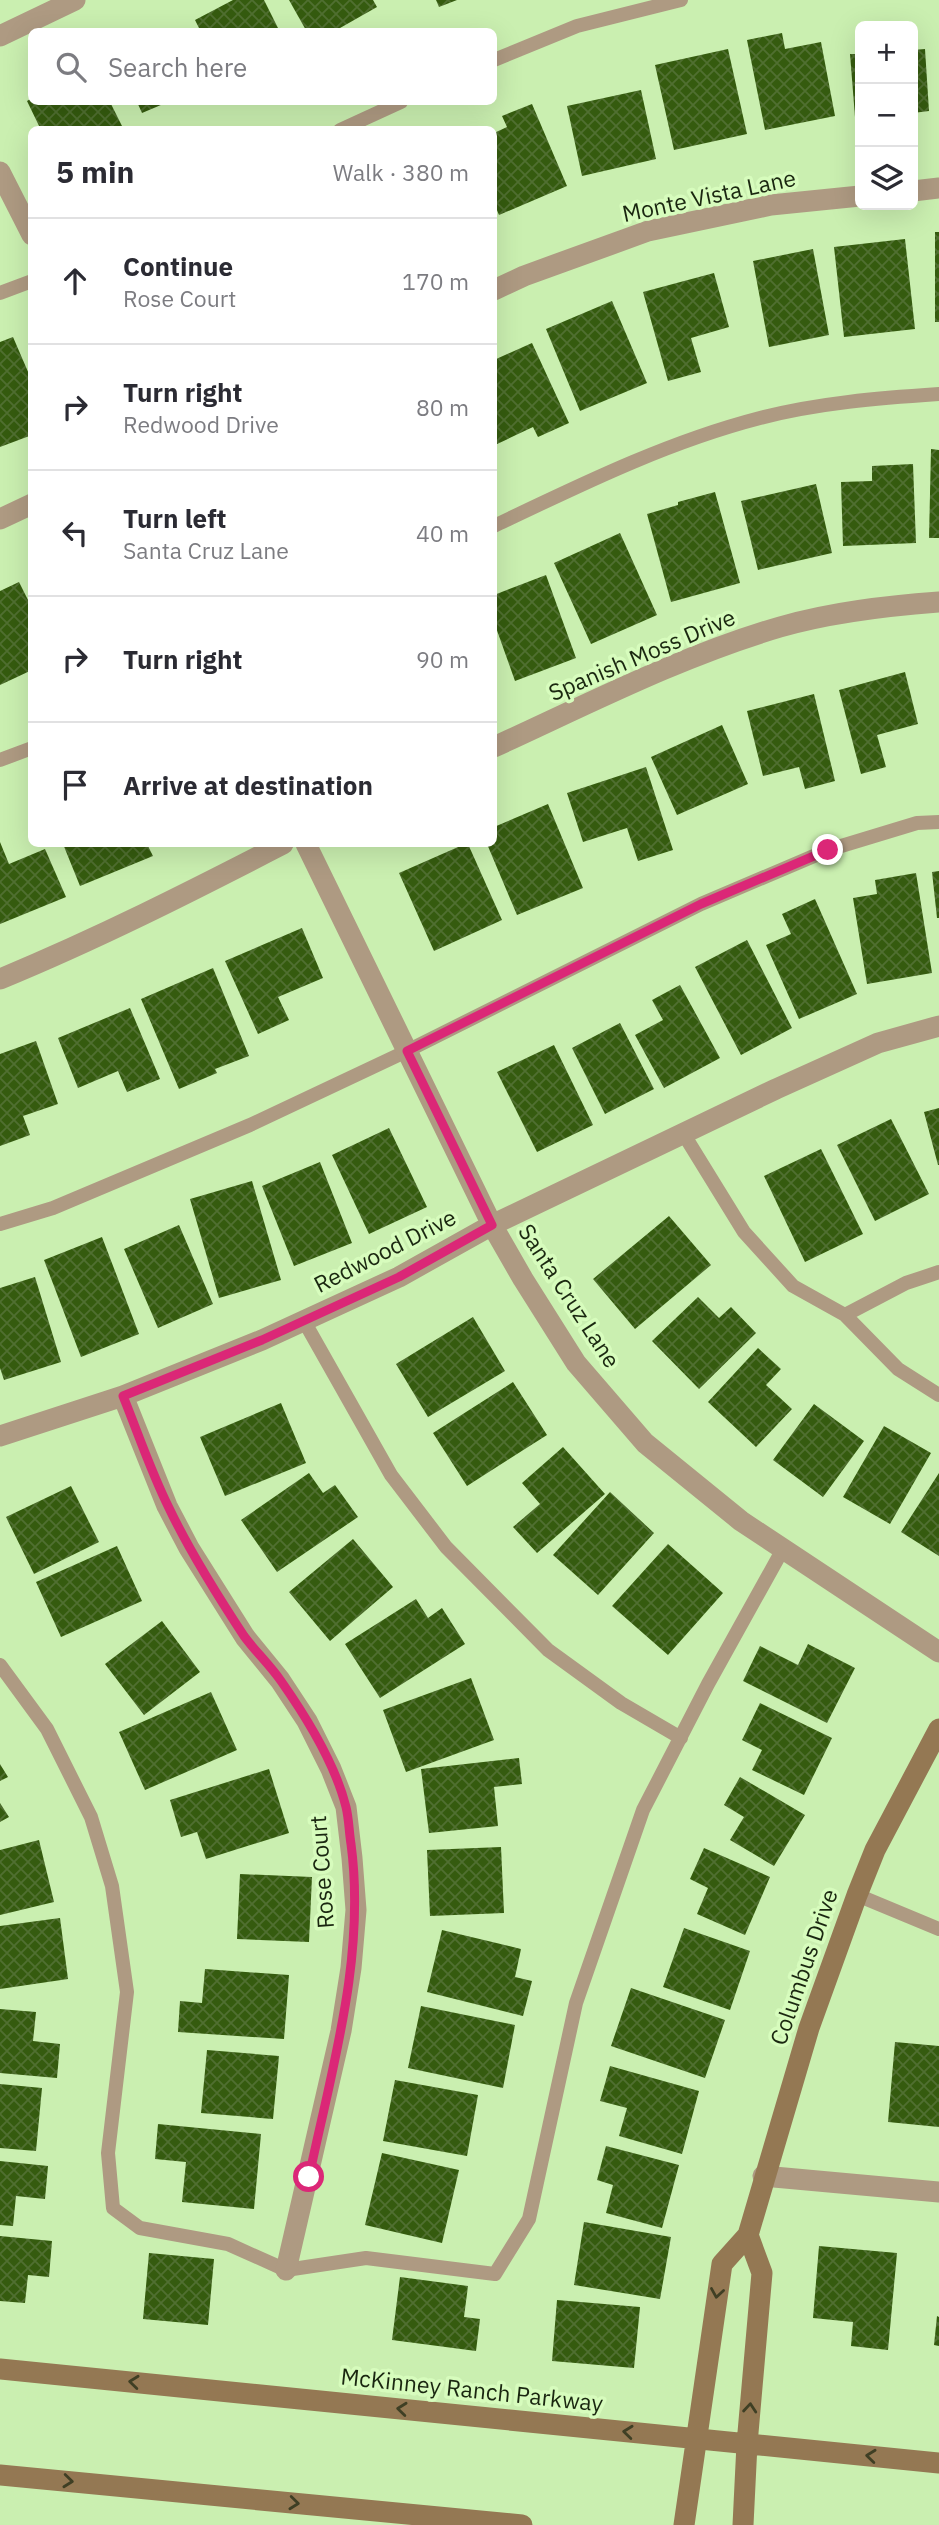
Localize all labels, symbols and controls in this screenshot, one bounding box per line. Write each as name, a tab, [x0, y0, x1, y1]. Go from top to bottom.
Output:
map controls	[855, 21, 918, 210]
button: +	[855, 21, 918, 84]
search box	[28, 28, 497, 105]
icon: search	[52, 48, 90, 86]
text: Search here	[108, 50, 247, 84]
button: −	[855, 84, 918, 147]
button: layers	[855, 147, 918, 210]
text: 5 min	[56, 152, 134, 191]
text: Walk · 380 m	[333, 157, 469, 187]
street label: Monte Vista Lane	[619, 162, 798, 228]
text: Continue	[123, 249, 233, 283]
icon: ahead	[56, 262, 94, 300]
text: 170 m	[402, 266, 469, 296]
text: Rose Court	[123, 283, 236, 313]
text: Turn right	[123, 375, 242, 409]
icon: right	[56, 388, 94, 426]
text: 80 m	[416, 392, 469, 422]
text: Redwood Drive	[123, 409, 279, 439]
text: Turn left	[123, 501, 226, 535]
icon: left	[56, 514, 94, 552]
text: 40 m	[416, 518, 469, 548]
text: Santa Cruz Lane	[123, 535, 289, 565]
street label: Spanish Moss Drive	[544, 601, 740, 707]
icon: right	[56, 640, 94, 678]
text: Turn right	[123, 642, 242, 676]
text: 90 m	[416, 644, 469, 674]
icon: arrive	[56, 766, 94, 804]
text: Arrive at destination	[123, 768, 373, 802]
route end	[812, 834, 843, 865]
street label: Redwood Drive	[308, 1201, 461, 1299]
street label: Santa Cruz Lane	[512, 1218, 628, 1373]
street label: Rose Court	[302, 1814, 340, 1930]
street label: Columbus Drive	[762, 1885, 844, 2049]
route start	[293, 2161, 324, 2192]
one-way arrow	[710, 2287, 725, 2299]
street label: McKinney Ranch Parkway	[339, 2360, 605, 2418]
one-way arrow	[128, 2375, 140, 2390]
one-way arrow	[396, 2402, 407, 2417]
one-way arrow	[742, 2402, 757, 2413]
one-way arrow	[622, 2425, 633, 2440]
one-way arrow	[865, 2449, 876, 2464]
one-way arrow	[63, 2473, 74, 2488]
one-way arrow	[289, 2495, 300, 2510]

